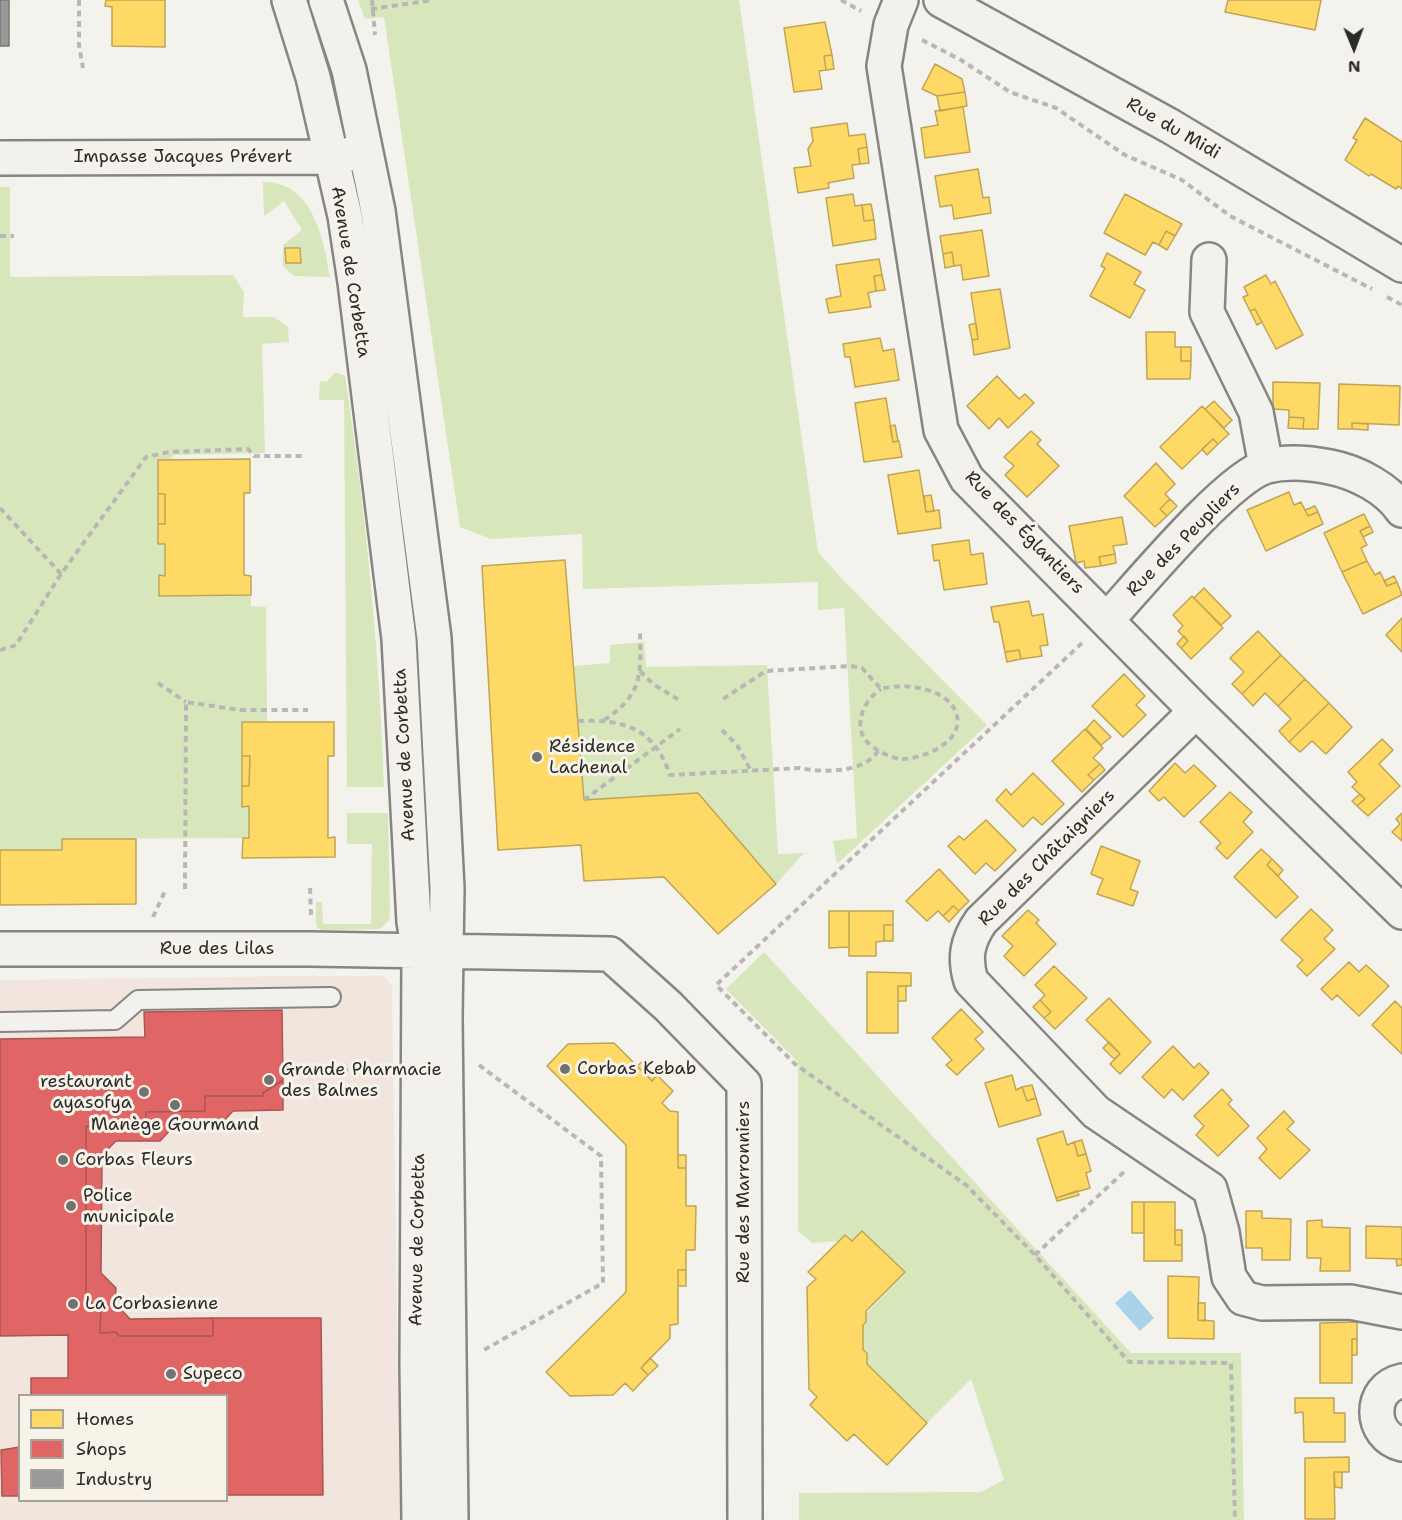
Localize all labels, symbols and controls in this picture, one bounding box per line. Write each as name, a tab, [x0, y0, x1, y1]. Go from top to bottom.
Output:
north arrow	[1324, 18, 1384, 78]
text: N	[1348, 56, 1361, 77]
street label: Rue du Midi	[1122, 93, 1224, 165]
street label: Impasse Jacques Prévert	[74, 146, 292, 168]
street label: Avenue de Corbetta	[326, 185, 374, 359]
street label: Rue des Églantiers	[960, 467, 1088, 599]
street label: Rue des Peupliers	[1123, 479, 1245, 601]
street label: Avenue de Corbetta	[390, 668, 420, 842]
place label: Résidence Lachenal	[549, 736, 635, 778]
marker: Résidence Lachenal	[530, 750, 544, 764]
street label: Rue des Châtaigniers	[974, 785, 1120, 931]
street label: Rue des Lilas	[160, 938, 274, 960]
place label: Corbas Kebab	[577, 1058, 696, 1080]
place label: Grande Pharmacie des Balmes	[281, 1059, 442, 1102]
marker: Corbas Kebab	[558, 1062, 572, 1076]
place label: restaurant ayasofya	[40, 1071, 132, 1114]
marker: Grande Pharmacie des Balmes	[262, 1073, 276, 1087]
marker: restaurant ayasofya	[137, 1085, 151, 1099]
marker: Manège Gourmand	[168, 1098, 182, 1112]
street label: Rue des Marronniers	[733, 1101, 755, 1283]
place label: Manège Gourmand	[91, 1114, 259, 1136]
place label: Corbas Fleurs	[75, 1149, 193, 1171]
marker: Corbas Fleurs	[56, 1153, 70, 1167]
street label: Avenue de Corbetta	[406, 1153, 430, 1327]
place label: Police municipale	[83, 1185, 175, 1228]
marker: Police municipale	[64, 1199, 78, 1213]
place label: La Corbasienne	[85, 1293, 218, 1315]
marker: La Corbasienne	[66, 1297, 80, 1311]
place label: Supeco	[183, 1363, 243, 1385]
marker: Supeco	[164, 1367, 178, 1381]
legend	[18, 1394, 228, 1502]
text: Homes	[76, 1407, 134, 1431]
text: Shops	[76, 1437, 127, 1461]
text: Industry	[76, 1467, 152, 1491]

